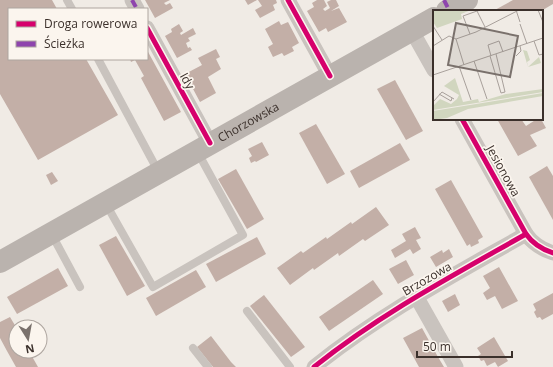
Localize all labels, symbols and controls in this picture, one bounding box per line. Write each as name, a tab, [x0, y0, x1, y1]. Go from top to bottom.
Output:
legend	[8, 8, 148, 60]
inset map	[433, 10, 543, 120]
text: Droga rowerowa	[44, 15, 137, 32]
text: Ścieżka	[44, 35, 85, 52]
street label: Idy	[176, 69, 199, 93]
street label: Chorzowska	[214, 98, 282, 146]
street label: Jesionowa	[482, 141, 525, 200]
street label: Brzozowa	[399, 258, 455, 300]
north arrow	[8, 319, 48, 359]
scale bar	[417, 333, 512, 359]
text: 50 m	[423, 338, 451, 355]
text: N	[24, 341, 36, 358]

